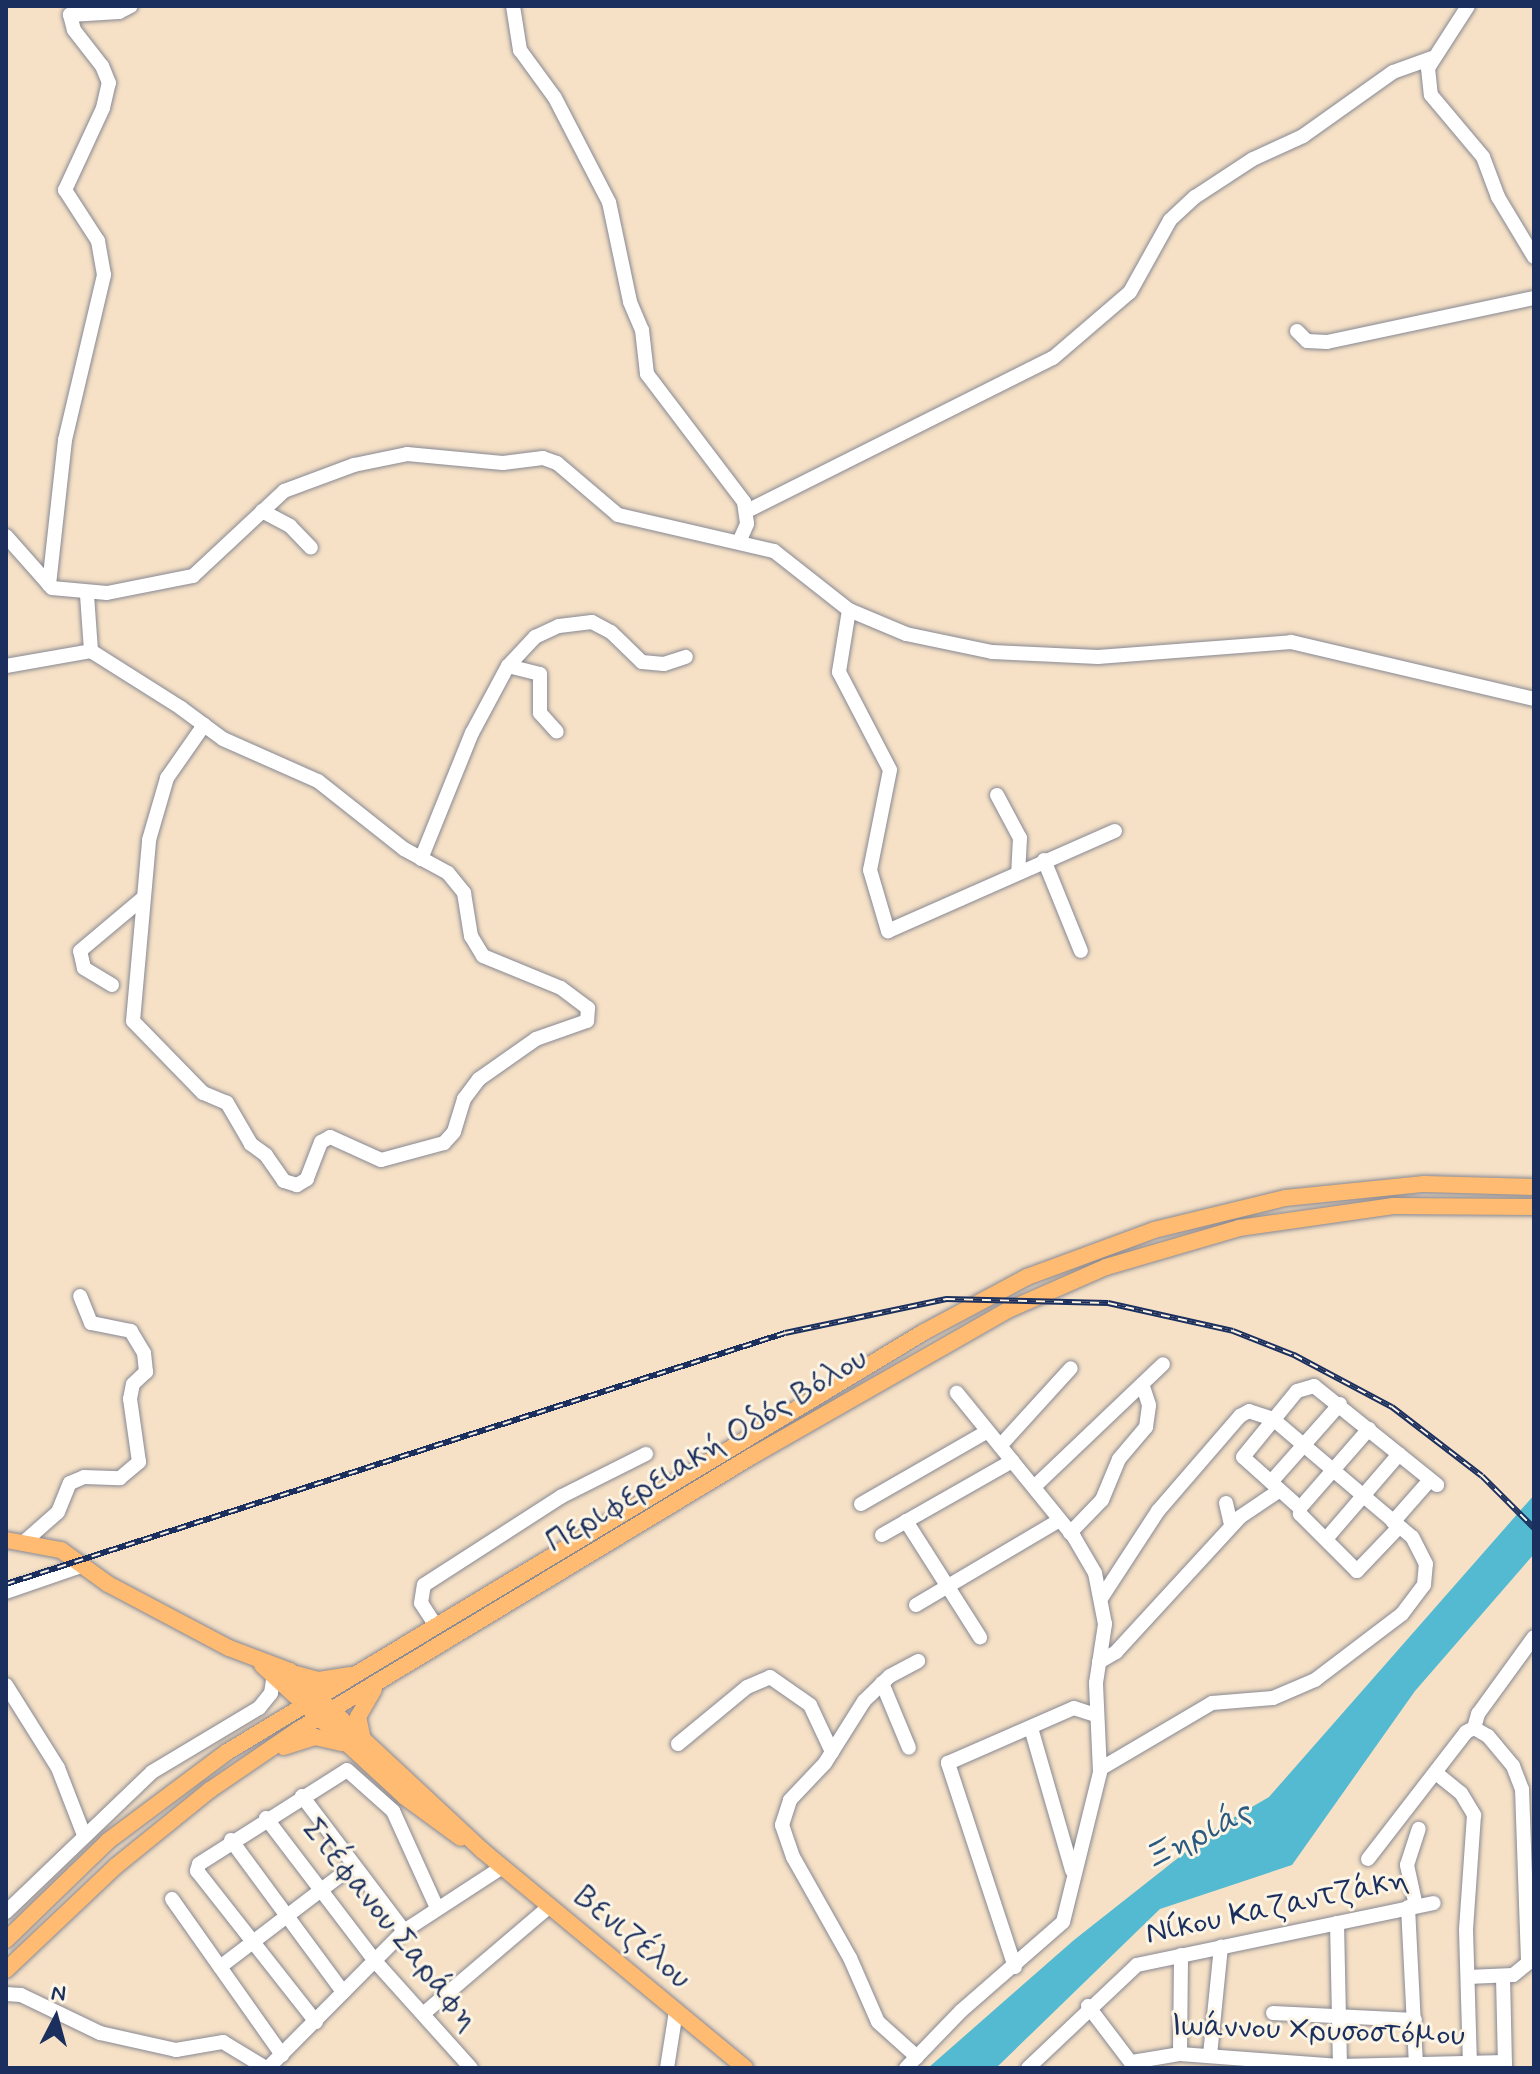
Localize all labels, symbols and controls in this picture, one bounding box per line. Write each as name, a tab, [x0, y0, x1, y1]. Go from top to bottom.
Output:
street label: Περιφερειακή Οδός Βόλου	[539, 1340, 875, 1562]
water label: Ξηριάς	[1136, 1792, 1258, 1880]
street label: Στέφανου Σαράφη	[293, 1811, 487, 2039]
street label: Νίκου Καζαντζάκη	[1142, 1860, 1412, 1954]
street label: Βενιζέλου	[566, 1878, 698, 1998]
north arrow	[16, 1978, 96, 2058]
text: N	[50, 1979, 67, 2009]
street label: Ιωάννου Χρυσοστόμου	[1170, 2007, 1466, 2055]

